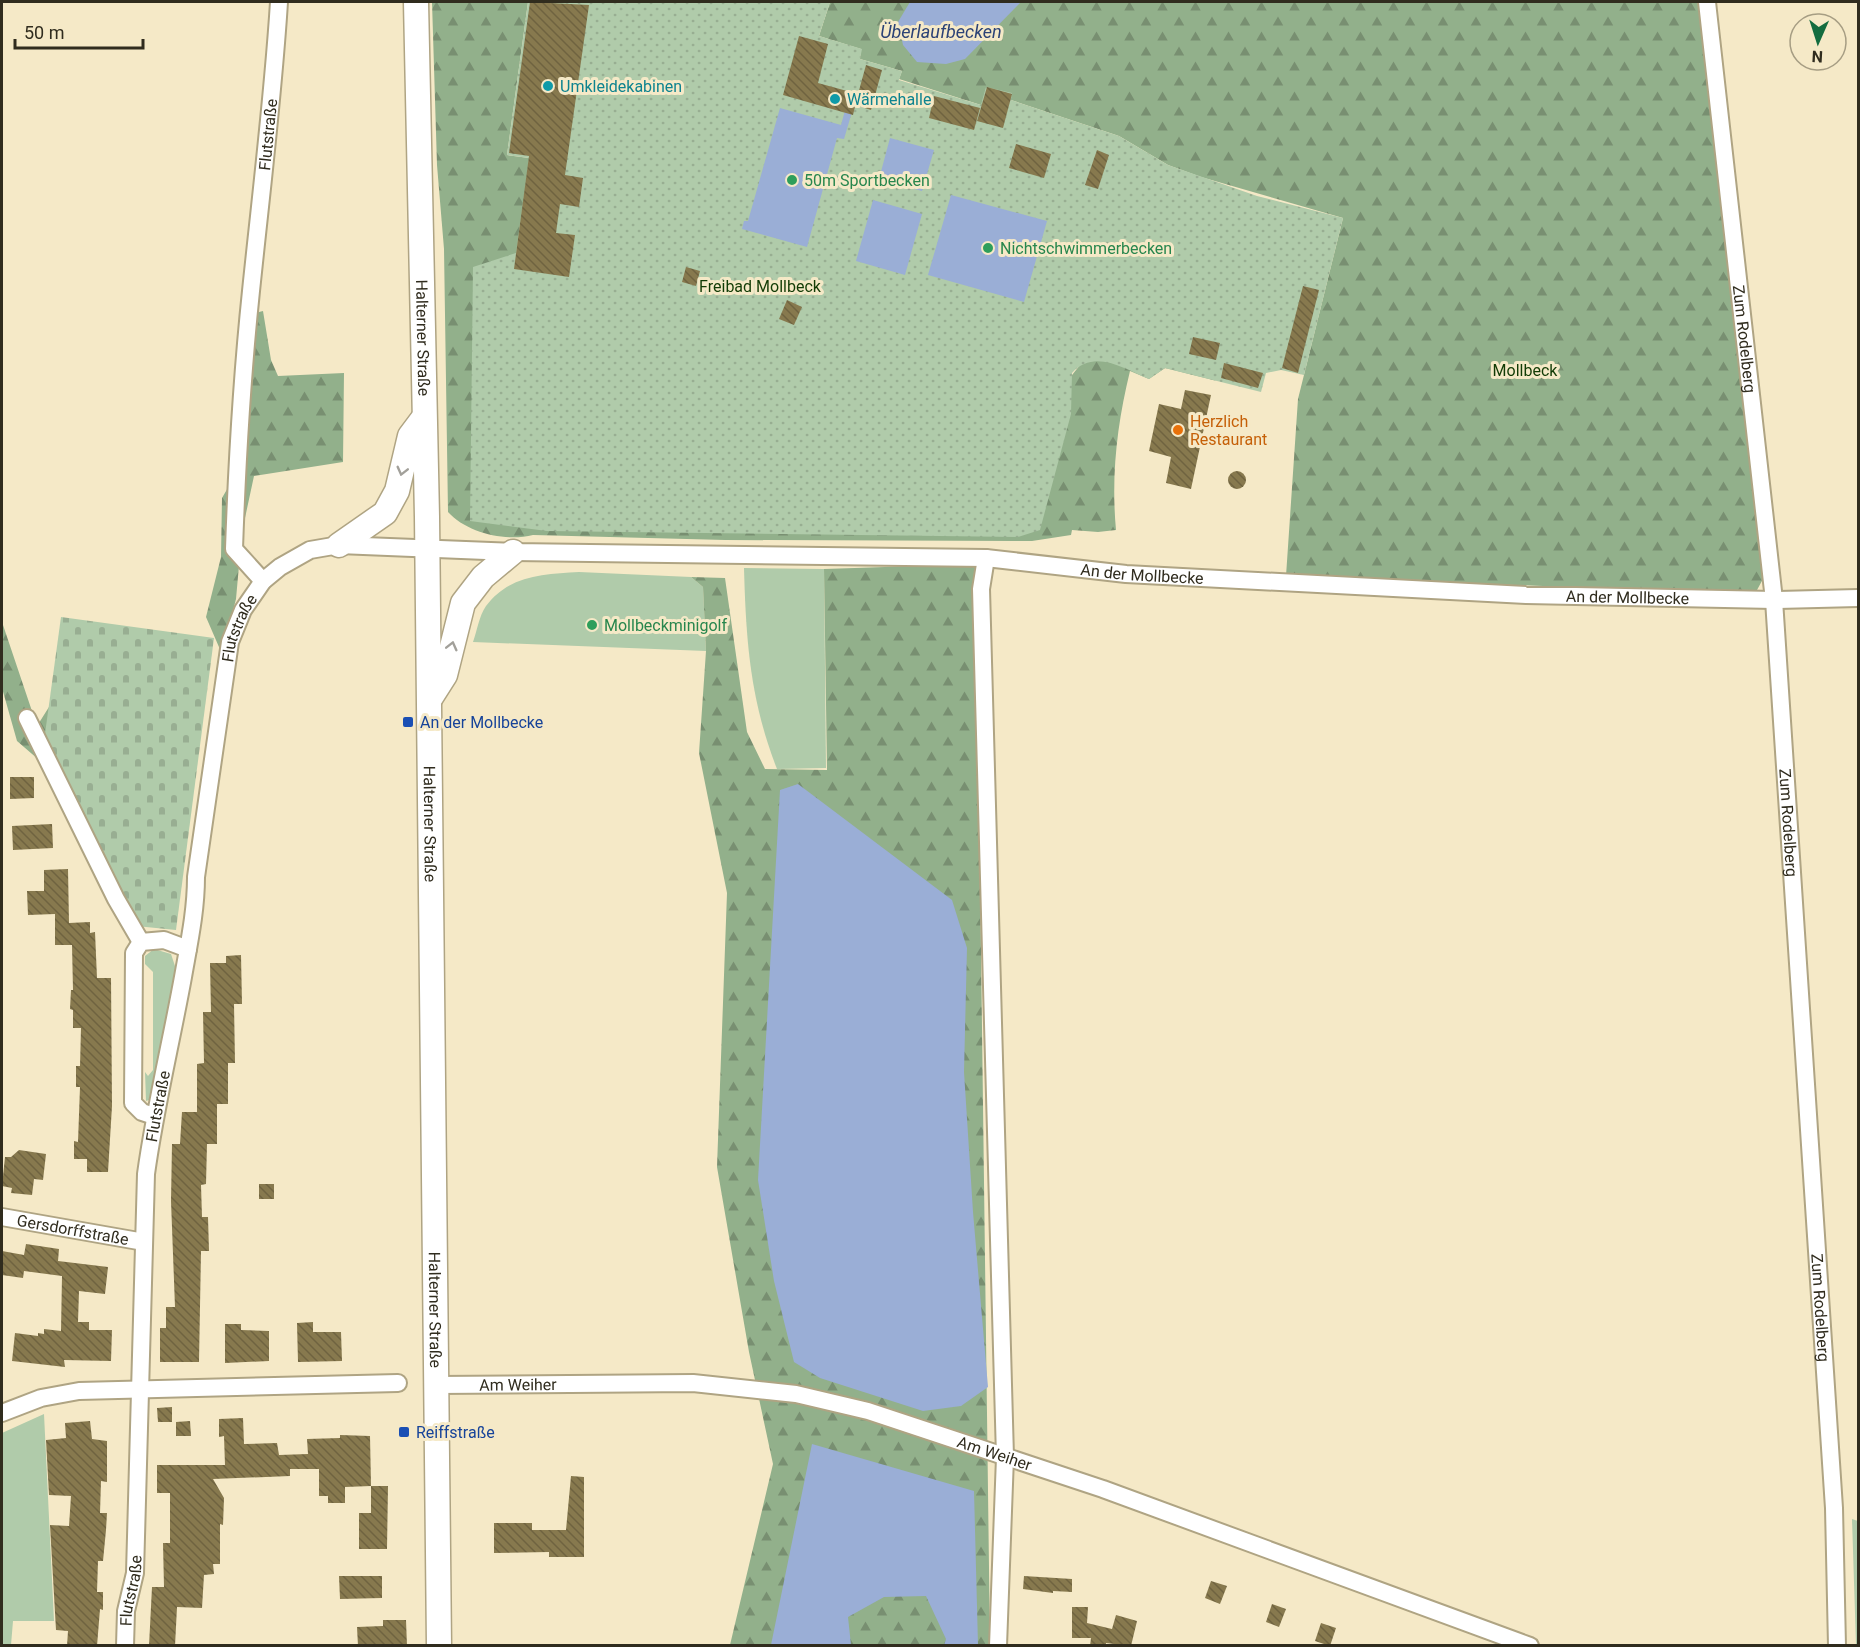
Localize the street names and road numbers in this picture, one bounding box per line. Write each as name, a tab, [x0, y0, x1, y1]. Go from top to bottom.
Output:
street label: Flutstraße	[255, 98, 281, 172]
street label: Halterner Straße	[412, 280, 433, 396]
street label: Zum Rodelberg	[1729, 284, 1760, 394]
street label: An der Mollbecke	[1080, 560, 1204, 588]
street label: An der Mollbecke	[1566, 587, 1689, 608]
street label: Flutstraße	[218, 591, 261, 663]
street label: Halterner Straße	[420, 766, 440, 882]
street label: Zum Rodelberg	[1775, 768, 1801, 878]
street label: Flutstraße	[142, 1069, 174, 1143]
street label: Gersdorffstraße	[15, 1211, 130, 1249]
street label: Halterner Straße	[425, 1252, 445, 1368]
street label: Zum Rodelberg	[1807, 1253, 1833, 1362]
street label: Am Weiher	[479, 1375, 557, 1395]
street label: Am Weiher	[955, 1432, 1035, 1475]
street label: Flutstraße	[117, 1555, 145, 1626]

